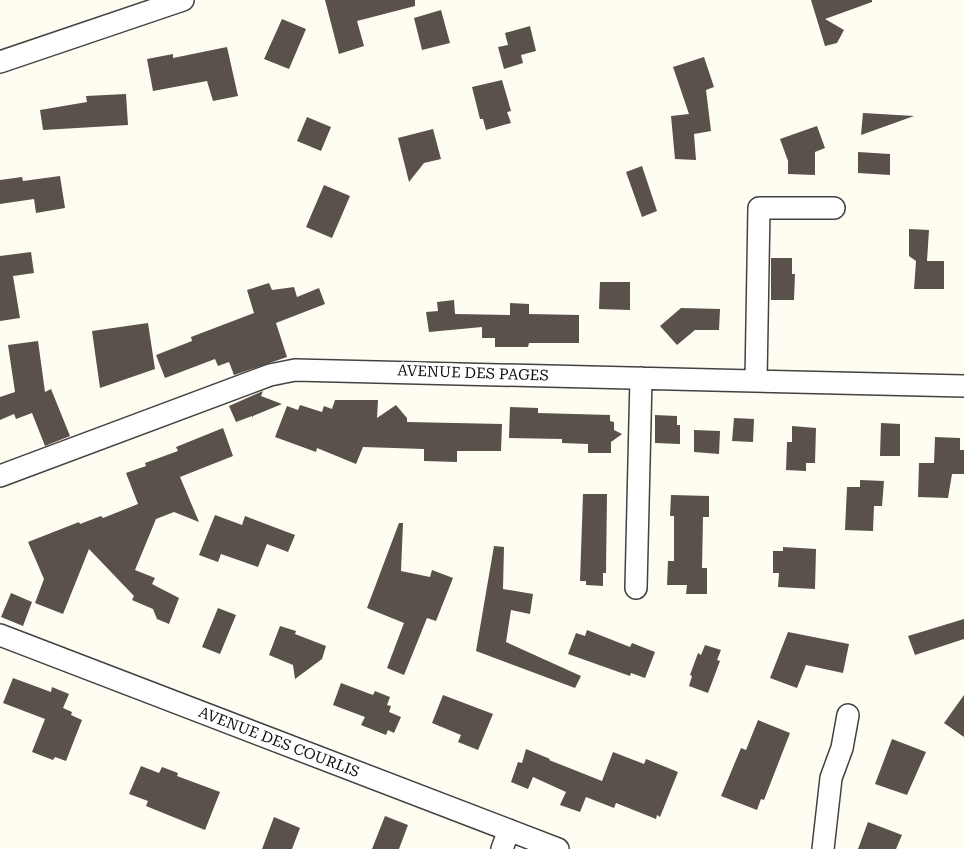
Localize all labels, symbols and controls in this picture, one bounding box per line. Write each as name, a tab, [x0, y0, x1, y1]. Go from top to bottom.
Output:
street label: AVENUE DES PAGES	[397, 361, 549, 385]
street label: AVENUE DES COURLIS	[196, 703, 362, 781]

